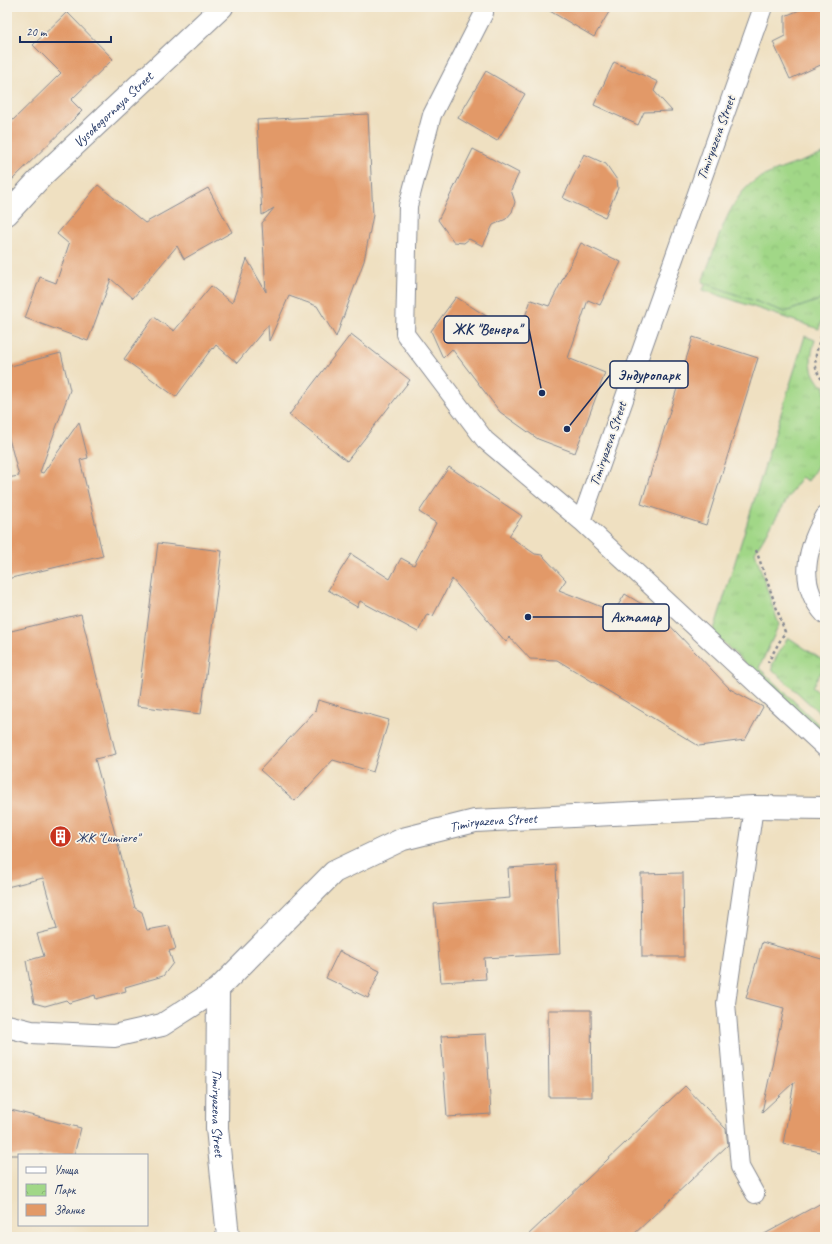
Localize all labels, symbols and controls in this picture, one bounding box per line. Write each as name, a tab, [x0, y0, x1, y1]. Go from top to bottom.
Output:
scale bar	[20, 18, 111, 44]
text: 20 m	[26, 24, 48, 40]
street label: Vysokogornaya Street	[70, 67, 157, 151]
street label: Timiryazeva Street	[693, 93, 739, 182]
callout: ЖК "Венера"	[444, 316, 529, 343]
text: ЖК "Венера"	[452, 320, 525, 339]
callout: Эндуропарк	[610, 361, 688, 388]
text: Эндуропарк	[618, 366, 681, 385]
street label: Timiryazeva Street	[586, 398, 631, 488]
callout: Ахтамар	[603, 604, 669, 631]
text: Ахтамар	[611, 608, 662, 627]
street label: Timiryazeva Street	[448, 809, 539, 836]
building icon: ЖК "Lumiere"	[48, 824, 74, 850]
place label: ЖК "Lumiere"	[76, 829, 142, 846]
street label: Timiryazeva Street	[208, 1069, 229, 1159]
legend	[18, 1154, 148, 1226]
text: Улица	[54, 1162, 79, 1178]
text: Парк	[54, 1182, 77, 1198]
text: Здание	[54, 1202, 85, 1218]

